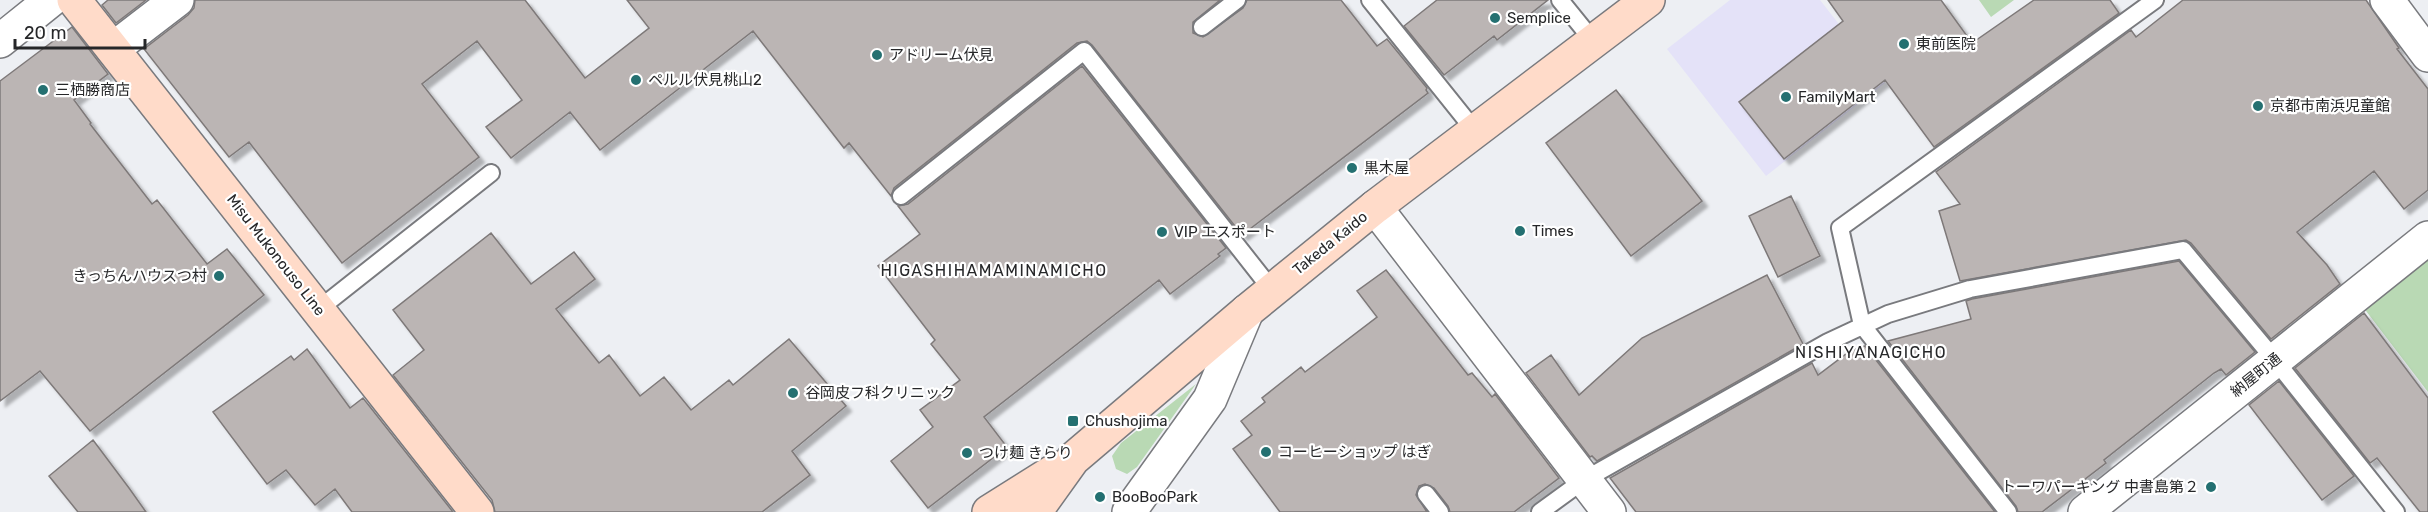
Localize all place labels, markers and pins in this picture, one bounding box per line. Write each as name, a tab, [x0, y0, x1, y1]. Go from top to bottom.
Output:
place label: Semplice	[1507, 9, 1571, 27]
marker: Semplice	[1488, 11, 1502, 25]
place label: 東前医院	[1916, 35, 1976, 53]
marker: 東前医院	[1897, 37, 1911, 51]
place label: アドリーム伏見	[889, 46, 994, 64]
marker: アドリーム伏見	[870, 48, 884, 62]
place label: ペルル伏見桃山2	[648, 71, 762, 89]
marker: ペルル伏見桃山2	[629, 73, 643, 87]
place label: 三栖勝商店	[55, 81, 130, 99]
marker: 三栖勝商店	[36, 83, 50, 97]
place label: FamilyMart	[1798, 88, 1875, 106]
marker: FamilyMart	[1779, 90, 1793, 104]
place label: 京都市南浜児童館	[2270, 97, 2390, 115]
marker: 京都市南浜児童館	[2251, 99, 2265, 113]
place label: 黒木屋	[1364, 159, 1409, 177]
marker: 黒木屋	[1345, 161, 1359, 175]
place label: Times	[1532, 222, 1574, 240]
place label: VIP エスポート	[1174, 223, 1276, 241]
marker: Times	[1513, 224, 1527, 238]
marker: VIP エスポート	[1155, 225, 1169, 239]
place label: きっちんハウスつ村	[73, 267, 207, 285]
marker: きっちんハウスつ村	[212, 269, 226, 283]
place label: 谷岡皮フ科クリニック	[805, 384, 955, 402]
marker: 谷岡皮フ科クリニック	[786, 386, 800, 400]
place label: Chushojima	[1085, 412, 1168, 430]
marker: Chushojima	[1066, 414, 1080, 428]
place label: コーヒーショップ はぎ	[1278, 443, 1431, 461]
place label: つけ麺 きらり	[979, 444, 1073, 462]
marker: コーヒーショップ はぎ	[1259, 445, 1273, 459]
marker: つけ麺 きらり	[960, 446, 974, 460]
place label: トーワパーキング 中書島第２	[2001, 478, 2199, 496]
marker: トーワパーキング 中書島第２	[2204, 480, 2218, 494]
place label: BooBooPark	[1112, 488, 1198, 506]
marker: BooBooPark	[1093, 490, 1107, 504]

